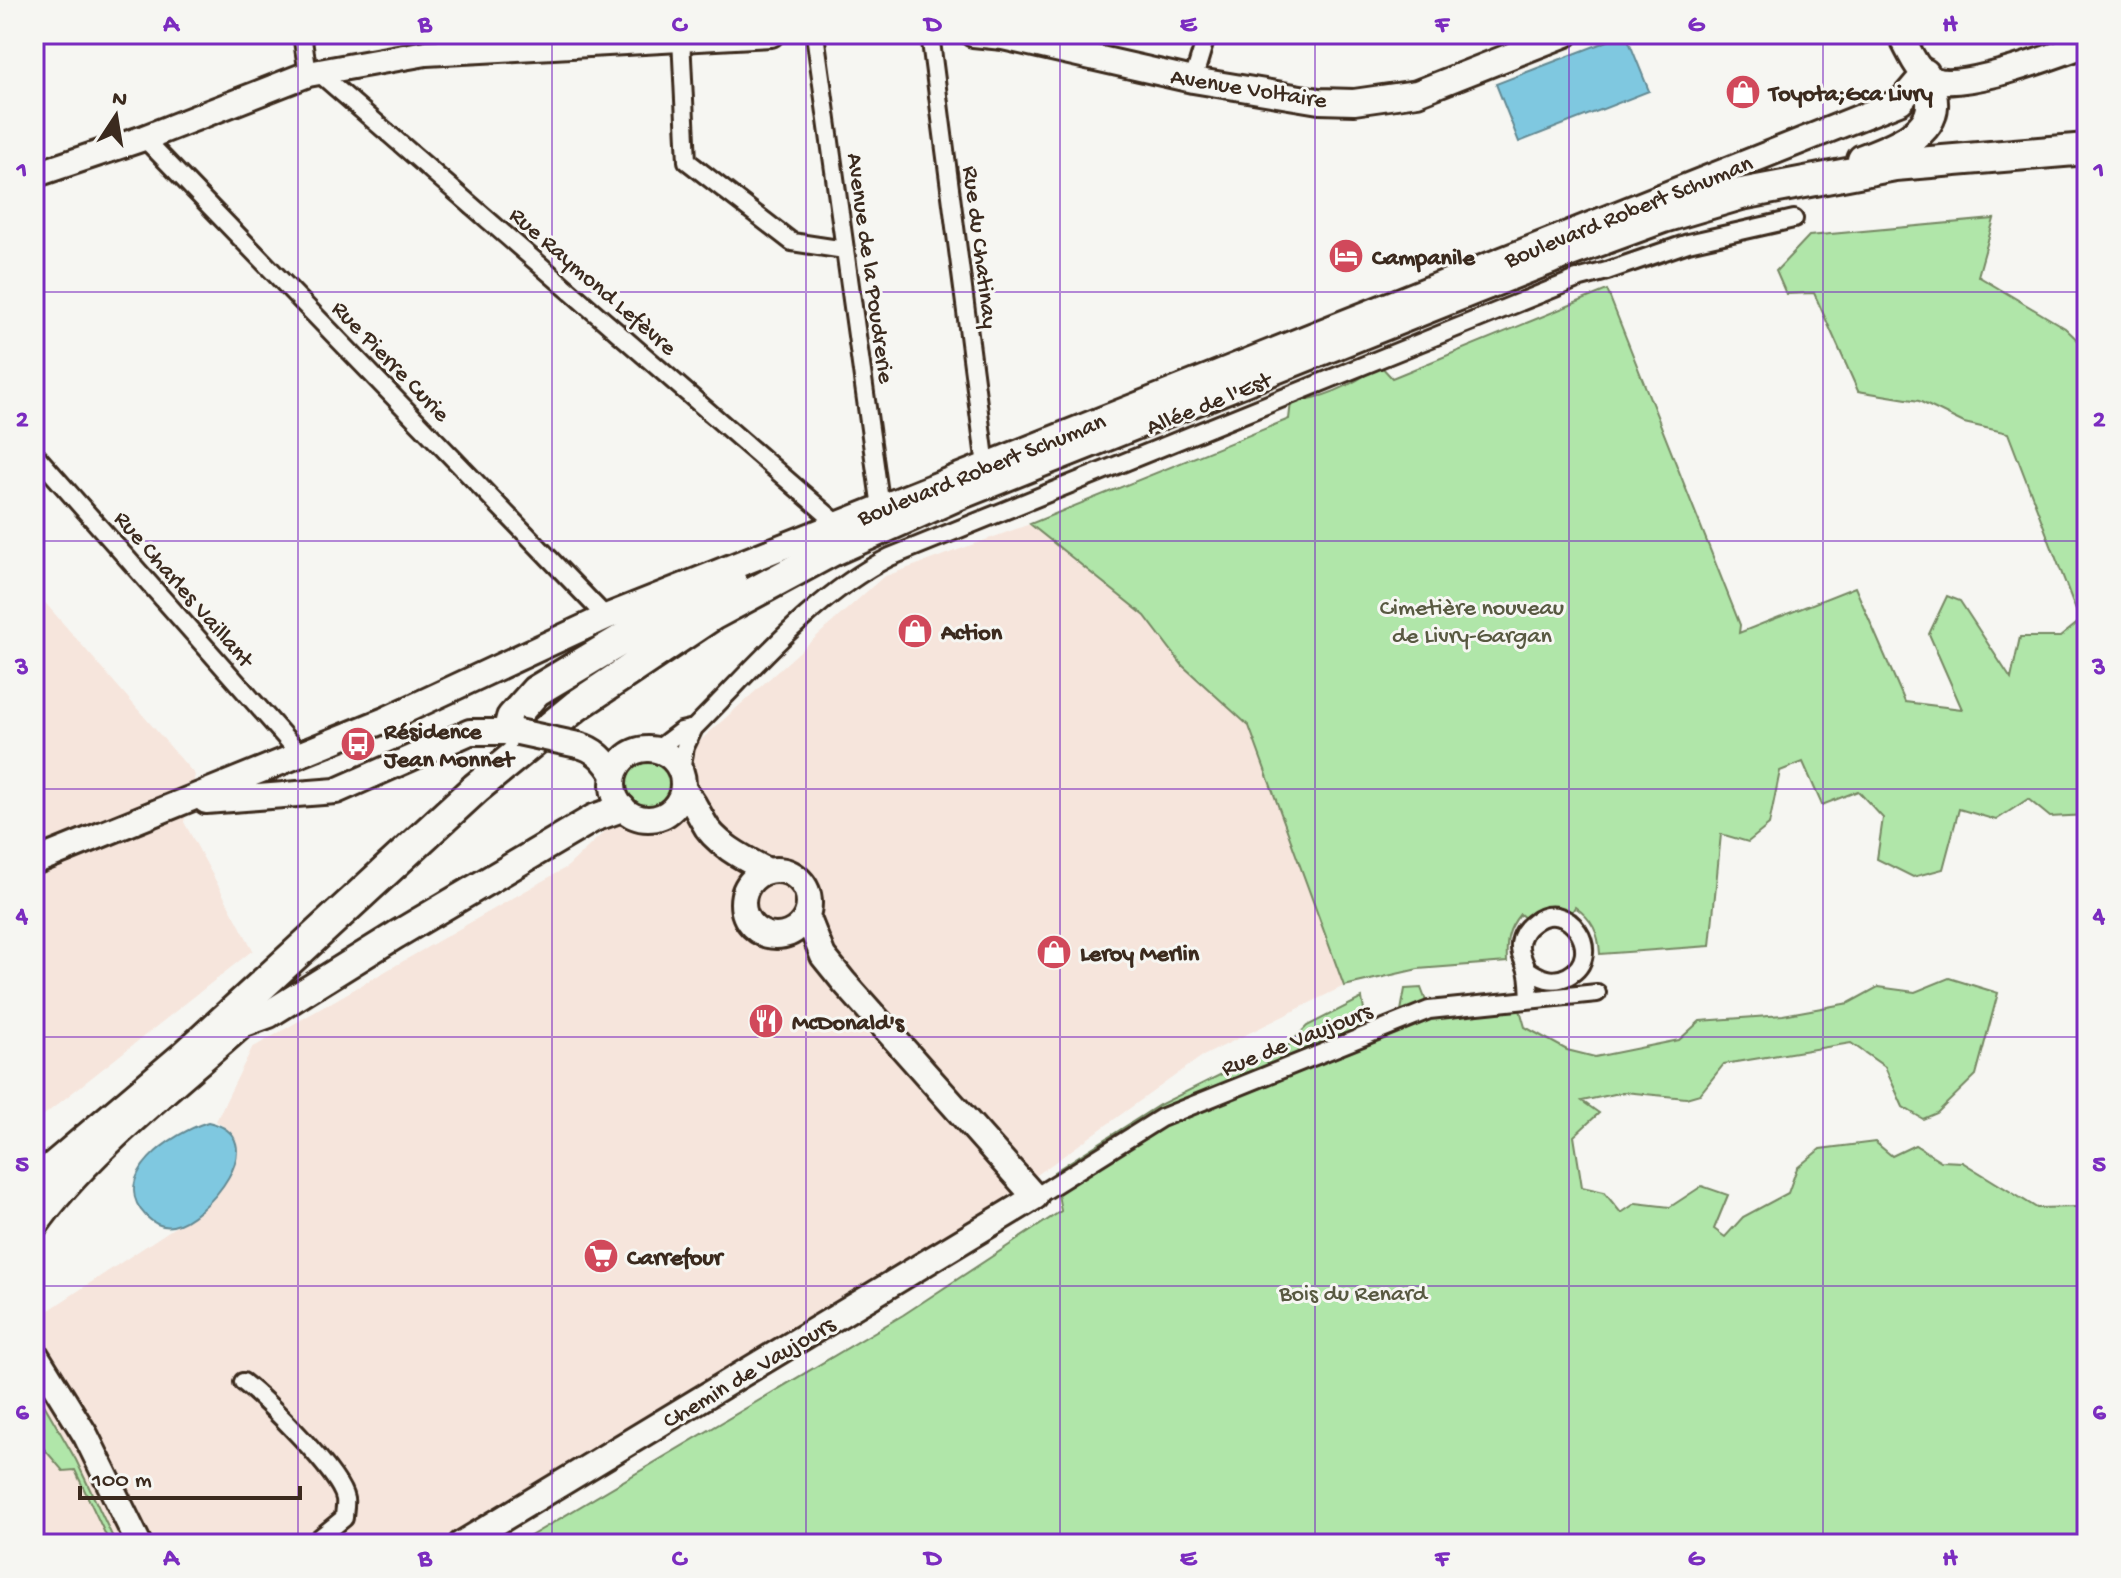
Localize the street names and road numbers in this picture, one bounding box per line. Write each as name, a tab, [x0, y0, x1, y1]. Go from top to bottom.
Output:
street label: Avenue Voltaire	[1168, 64, 1329, 117]
street label: Boulevard Robert Schuman	[1500, 150, 1758, 277]
street label: Avenue de la Poudrerie	[838, 151, 899, 386]
street label: Rue du Chatinay	[954, 164, 1003, 331]
street label: Rue Raymond Lefèvre	[502, 202, 682, 364]
street label: Rue Pierre Curie	[324, 295, 455, 430]
street label: Allée de l'Est	[1143, 366, 1278, 443]
street label: Boulevard Robert Schuman	[853, 408, 1111, 535]
street label: Rue Charles Vaillant	[106, 506, 260, 676]
street label: Rue de Vaujours	[1218, 997, 1378, 1085]
street label: Chemin de Vaujours	[658, 1311, 842, 1437]

